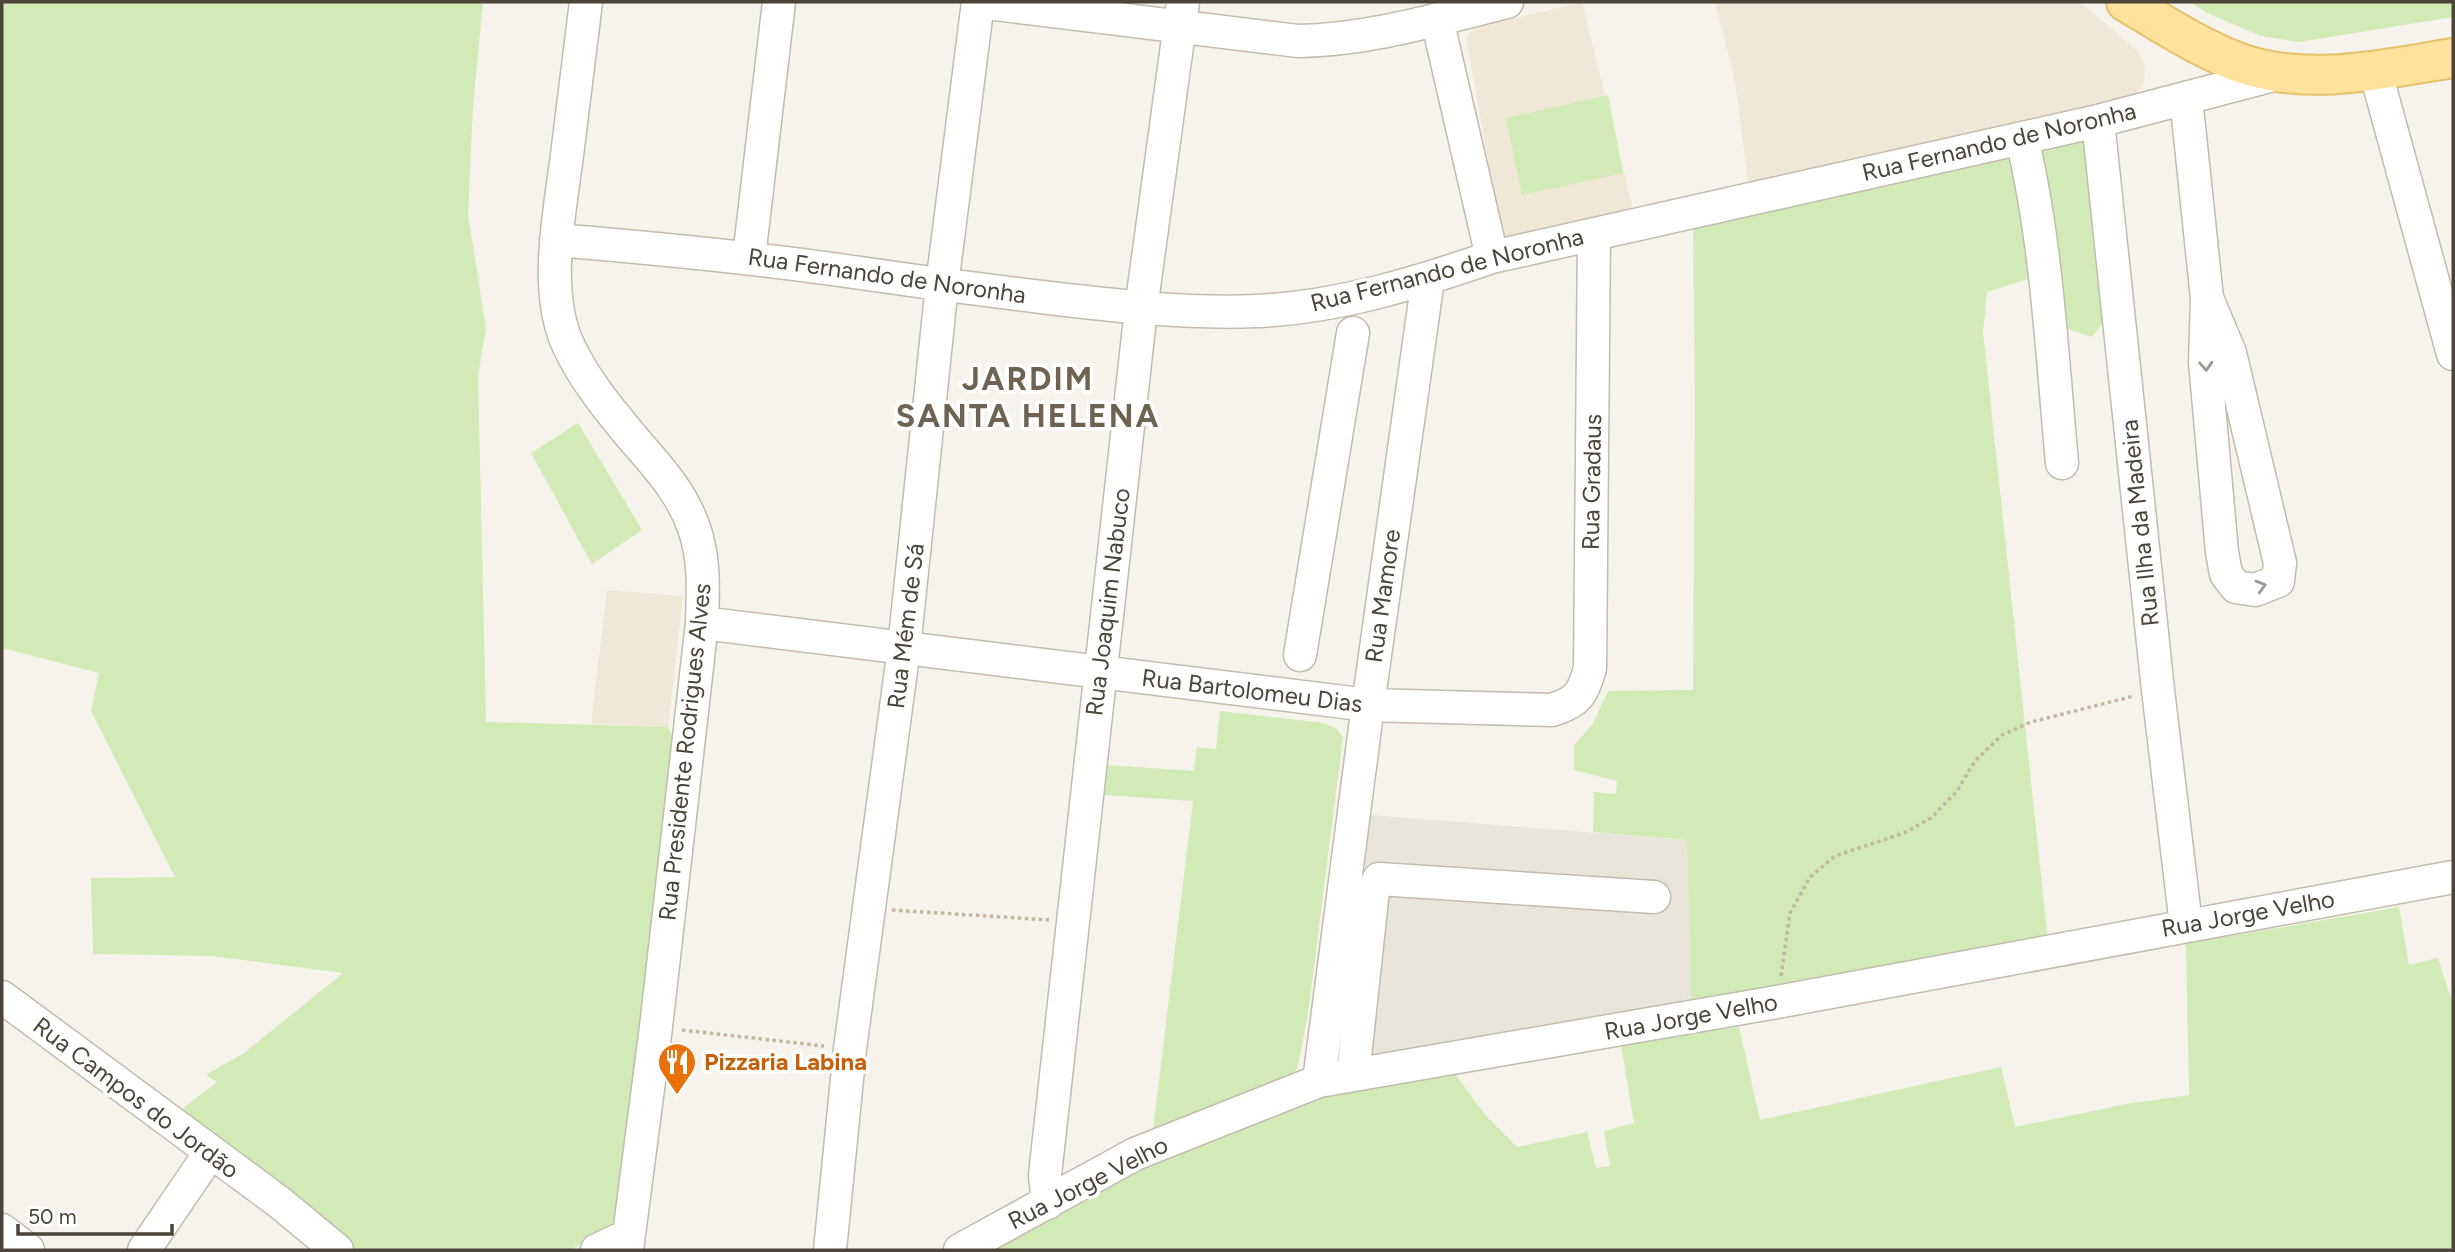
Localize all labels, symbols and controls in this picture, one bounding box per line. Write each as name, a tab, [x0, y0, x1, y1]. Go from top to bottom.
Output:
street label: Rua Fernando de Noronha	[1859, 96, 2139, 187]
street label: Rua Fernando de Noronha	[1307, 222, 1586, 317]
street label: Rua Fernando de Noronha	[746, 242, 1028, 309]
district label: JARDIM SANTA HELENA	[896, 360, 1160, 435]
one-way arrow	[2199, 361, 2214, 372]
street label: Rua Gradaus	[1576, 414, 1607, 550]
street label: Rua Ilha da Madeira	[2114, 418, 2165, 628]
street label: Rua Joaquim Nabuco	[1079, 486, 1136, 718]
street label: Rua Mamore	[1359, 527, 1406, 665]
street label: Rua Mém de Sá	[881, 542, 930, 710]
one-way arrow	[2255, 580, 2267, 595]
street label: Rua Presidente Rodrigues Alves	[652, 582, 717, 922]
street label: Rua Bartolomeu Dias	[1140, 663, 1364, 718]
street label: Rua Jorge Velho	[2159, 884, 2337, 943]
street label: Rua Jorge Velho	[1602, 987, 1780, 1046]
street label: Rua Campos do Jordão	[28, 1011, 245, 1184]
restaurant icon: Pizzaria Labina	[656, 1041, 698, 1096]
place label: Pizzaria Labina	[704, 1047, 867, 1076]
street label: Rua Jorge Velho	[1003, 1130, 1173, 1235]
scale bar	[18, 1192, 172, 1236]
text: 50 m	[28, 1204, 77, 1229]

